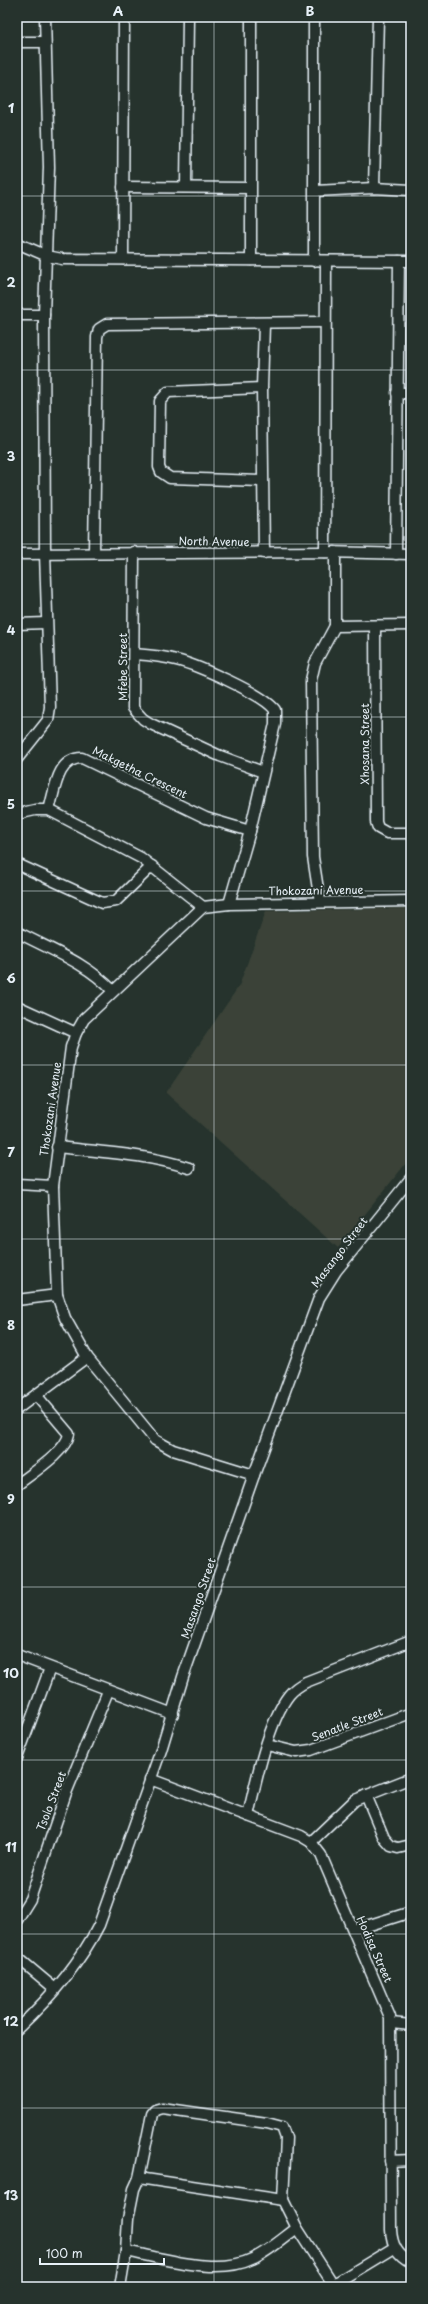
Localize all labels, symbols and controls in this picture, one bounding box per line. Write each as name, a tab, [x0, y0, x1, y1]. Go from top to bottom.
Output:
text: A	[113, 1, 123, 20]
text: B	[306, 1, 315, 20]
text: 1	[8, 98, 14, 117]
text: 2	[6, 272, 16, 291]
text: 3	[7, 446, 16, 465]
street label: North Avenue	[178, 532, 250, 550]
text: 4	[7, 620, 16, 639]
street label: Mfebe Street	[114, 633, 131, 701]
street label: Xhosana Street	[356, 703, 373, 785]
street label: Makgetha Crescent	[90, 742, 191, 803]
text: 5	[7, 794, 15, 813]
street label: Thokozani Avenue	[268, 881, 364, 899]
text: 6	[6, 968, 16, 987]
street label: Thokozani Avenue	[35, 1061, 65, 1157]
text: 7	[7, 1142, 15, 1161]
street label: Masango Street	[307, 1213, 372, 1291]
text: 8	[7, 1315, 15, 1334]
text: 9	[7, 1489, 15, 1508]
street label: Masango Street	[176, 1555, 220, 1641]
text: 10	[3, 1663, 19, 1682]
street label: Senatle Street	[309, 1702, 386, 1745]
street label: Tsolo Street	[32, 1768, 70, 1833]
text: 11	[5, 1837, 17, 1856]
street label: Hodisa Street	[353, 1913, 397, 1986]
text: 12	[3, 2011, 19, 2030]
text: 13	[4, 2185, 19, 2204]
scale bar	[40, 2240, 164, 2266]
text: 100 m	[46, 2244, 83, 2262]

